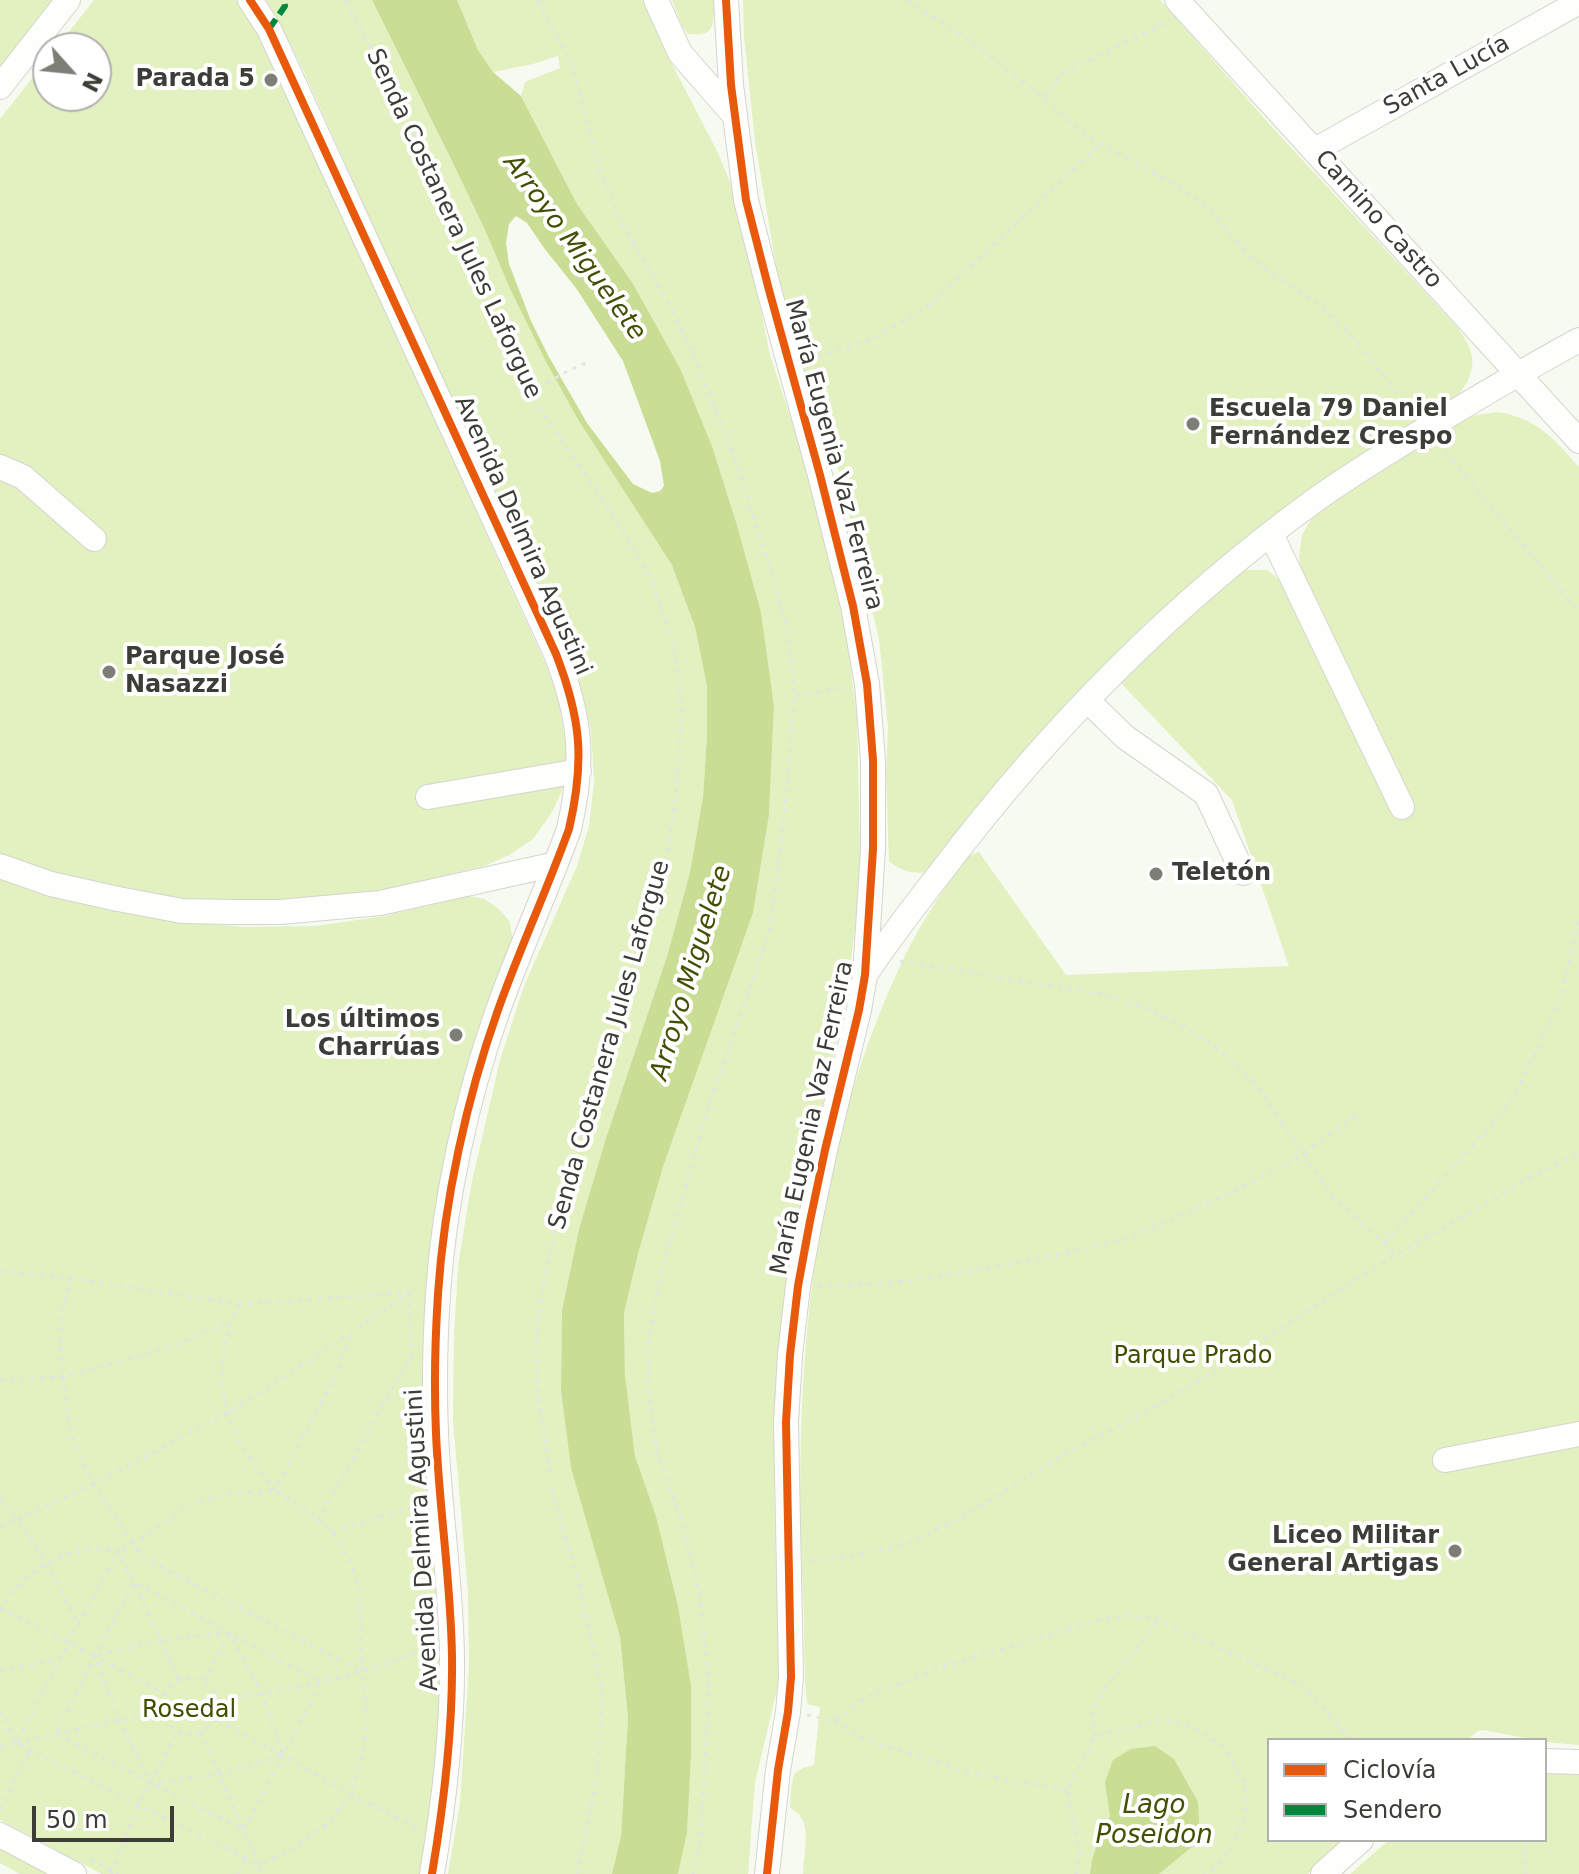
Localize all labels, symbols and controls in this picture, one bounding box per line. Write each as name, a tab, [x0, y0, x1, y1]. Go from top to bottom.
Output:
street label: Santa Lucía	[1379, 30, 1515, 122]
north arrow	[32, 32, 112, 112]
street label: Senda Costanera Jules Laforgue	[359, 44, 547, 404]
place label: Parada 5	[135, 66, 255, 94]
text: N	[77, 68, 107, 96]
marker: Parada 5	[262, 71, 280, 89]
street label: Camino Castro	[1308, 145, 1448, 295]
water label: Arroyo Miguelete	[496, 149, 652, 347]
street label: María Eugenia Vaz Ferreira	[778, 297, 888, 613]
street label: Avenida Delmira Agustini	[447, 392, 597, 680]
place label: Escuela 79 Daniel Fernández Crespo	[1209, 396, 1452, 452]
marker: Escuela 79 Daniel Fernández Crespo	[1184, 415, 1202, 433]
place label: Parque José Nasazzi	[125, 644, 285, 700]
marker: Parque José Nasazzi	[100, 663, 118, 681]
street label: Senda Costanera Jules Laforgue	[543, 857, 677, 1233]
place label: Teletón	[1172, 860, 1271, 888]
water label: Arroyo Miguelete	[645, 862, 739, 1084]
marker: Teletón	[1147, 865, 1165, 883]
street label: María Eugenia Vaz Ferreira	[766, 958, 860, 1278]
place label: Los últimos Charrúas	[285, 1007, 440, 1063]
marker: Los últimos Charrúas	[447, 1026, 465, 1044]
park label: Parque Prado	[1114, 1343, 1272, 1371]
street label: Avenida Delmira Agustini	[401, 1388, 445, 1692]
place label: Liceo Militar General Artigas	[1227, 1523, 1439, 1579]
marker: Liceo Militar General Artigas	[1446, 1542, 1464, 1560]
park label: Rosedal	[142, 1697, 236, 1725]
legend	[1267, 1738, 1547, 1842]
text: Ciclovía	[1343, 1756, 1437, 1784]
scale bar	[36, 1790, 178, 1840]
water label: Lago Poseidon	[1095, 1790, 1213, 1852]
text: Sendero	[1343, 1796, 1442, 1824]
text: 50 m	[46, 1806, 108, 1834]

